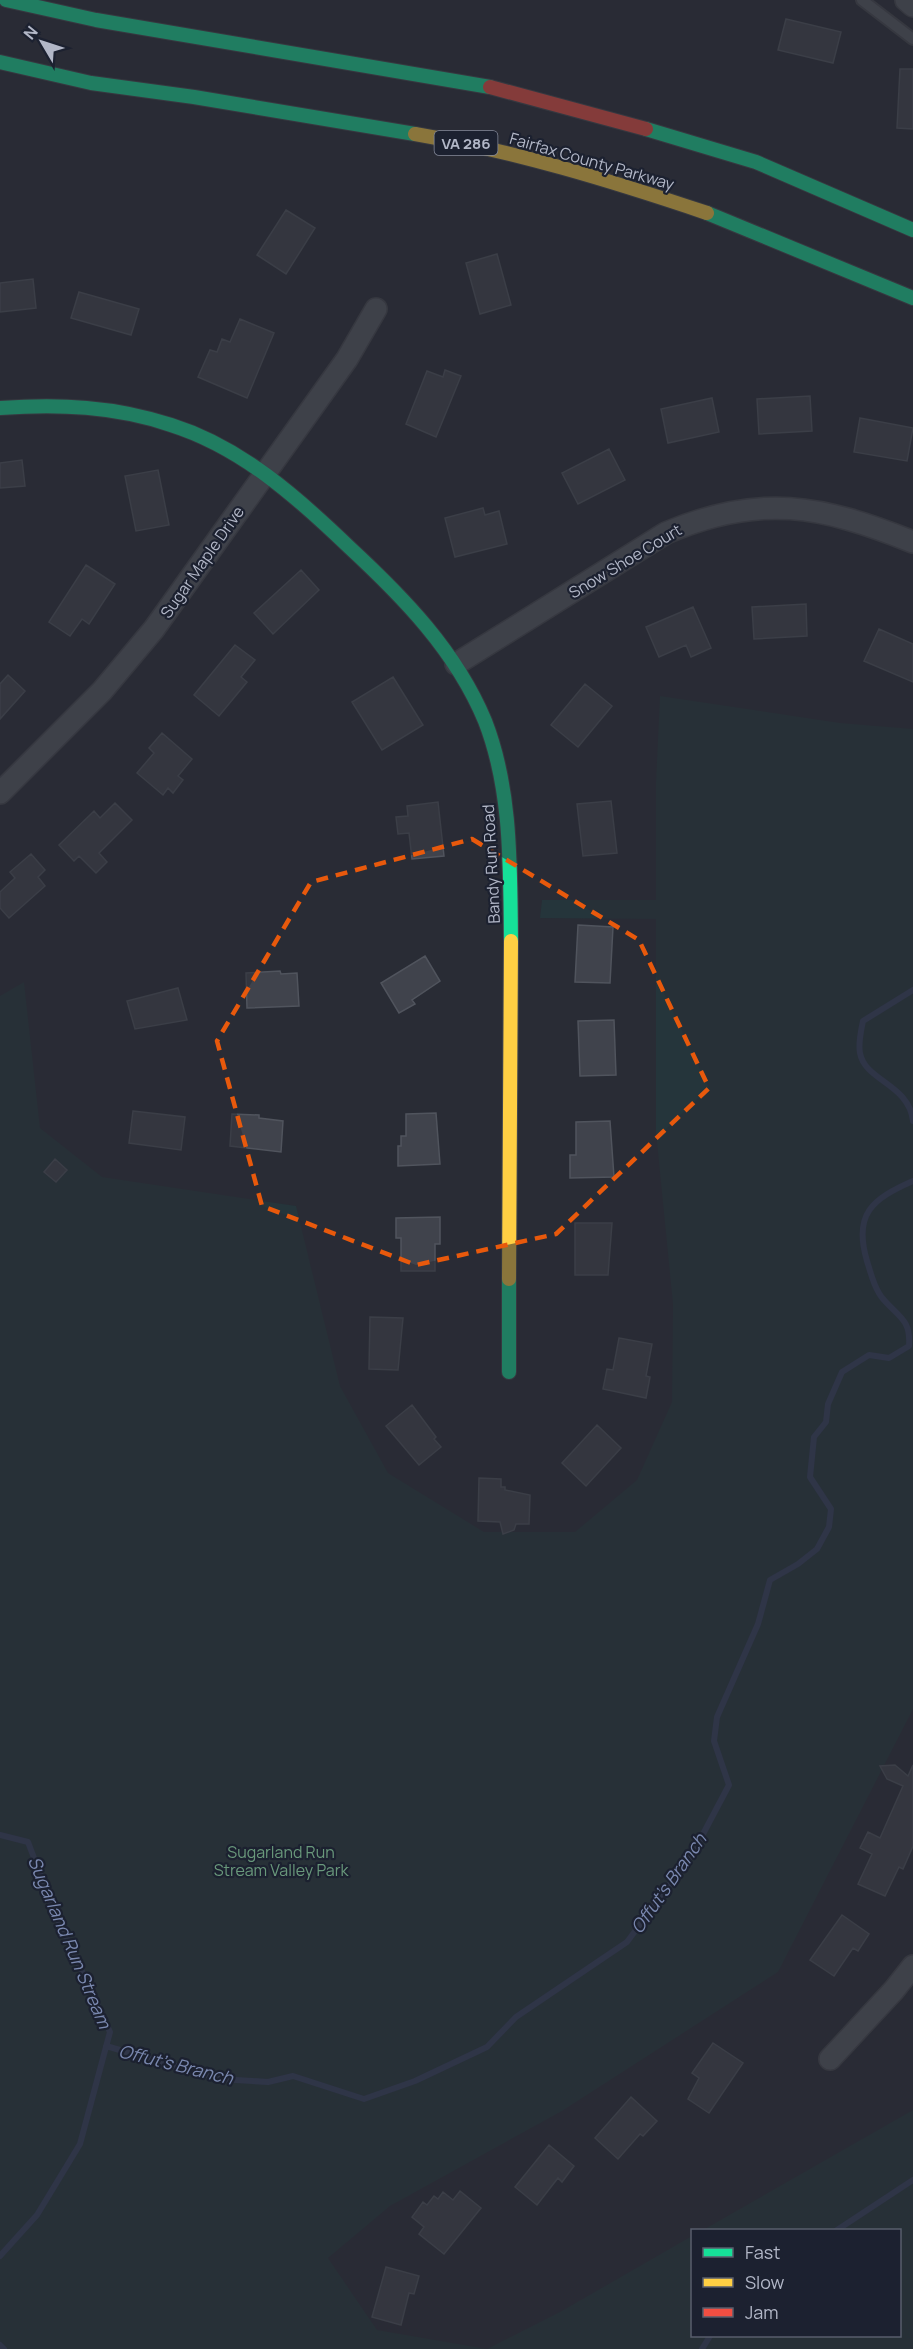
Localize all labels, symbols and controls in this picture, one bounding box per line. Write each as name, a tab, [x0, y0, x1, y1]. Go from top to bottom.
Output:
north arrow	[12, 12, 72, 72]
text: N	[18, 21, 43, 44]
street label: Fairfax County Parkway	[507, 127, 677, 195]
road number: VA 286	[434, 131, 498, 155]
street label: Sugar Maple Drive	[155, 502, 249, 622]
street label: Snow Shoe Court	[565, 519, 685, 603]
street label: Bandy Run Road	[477, 804, 505, 924]
water label: Offut's Branch	[625, 1827, 712, 1938]
park label: Sugarland Run Stream Valley Park	[214, 1841, 349, 1881]
water label: Sugarland Run Stream	[23, 1852, 118, 2033]
water label: Offut's Branch	[116, 2038, 237, 2090]
legend	[691, 2229, 901, 2337]
text: Fast	[745, 2240, 780, 2264]
text: Slow	[745, 2270, 785, 2294]
text: Jam	[745, 2300, 779, 2324]

